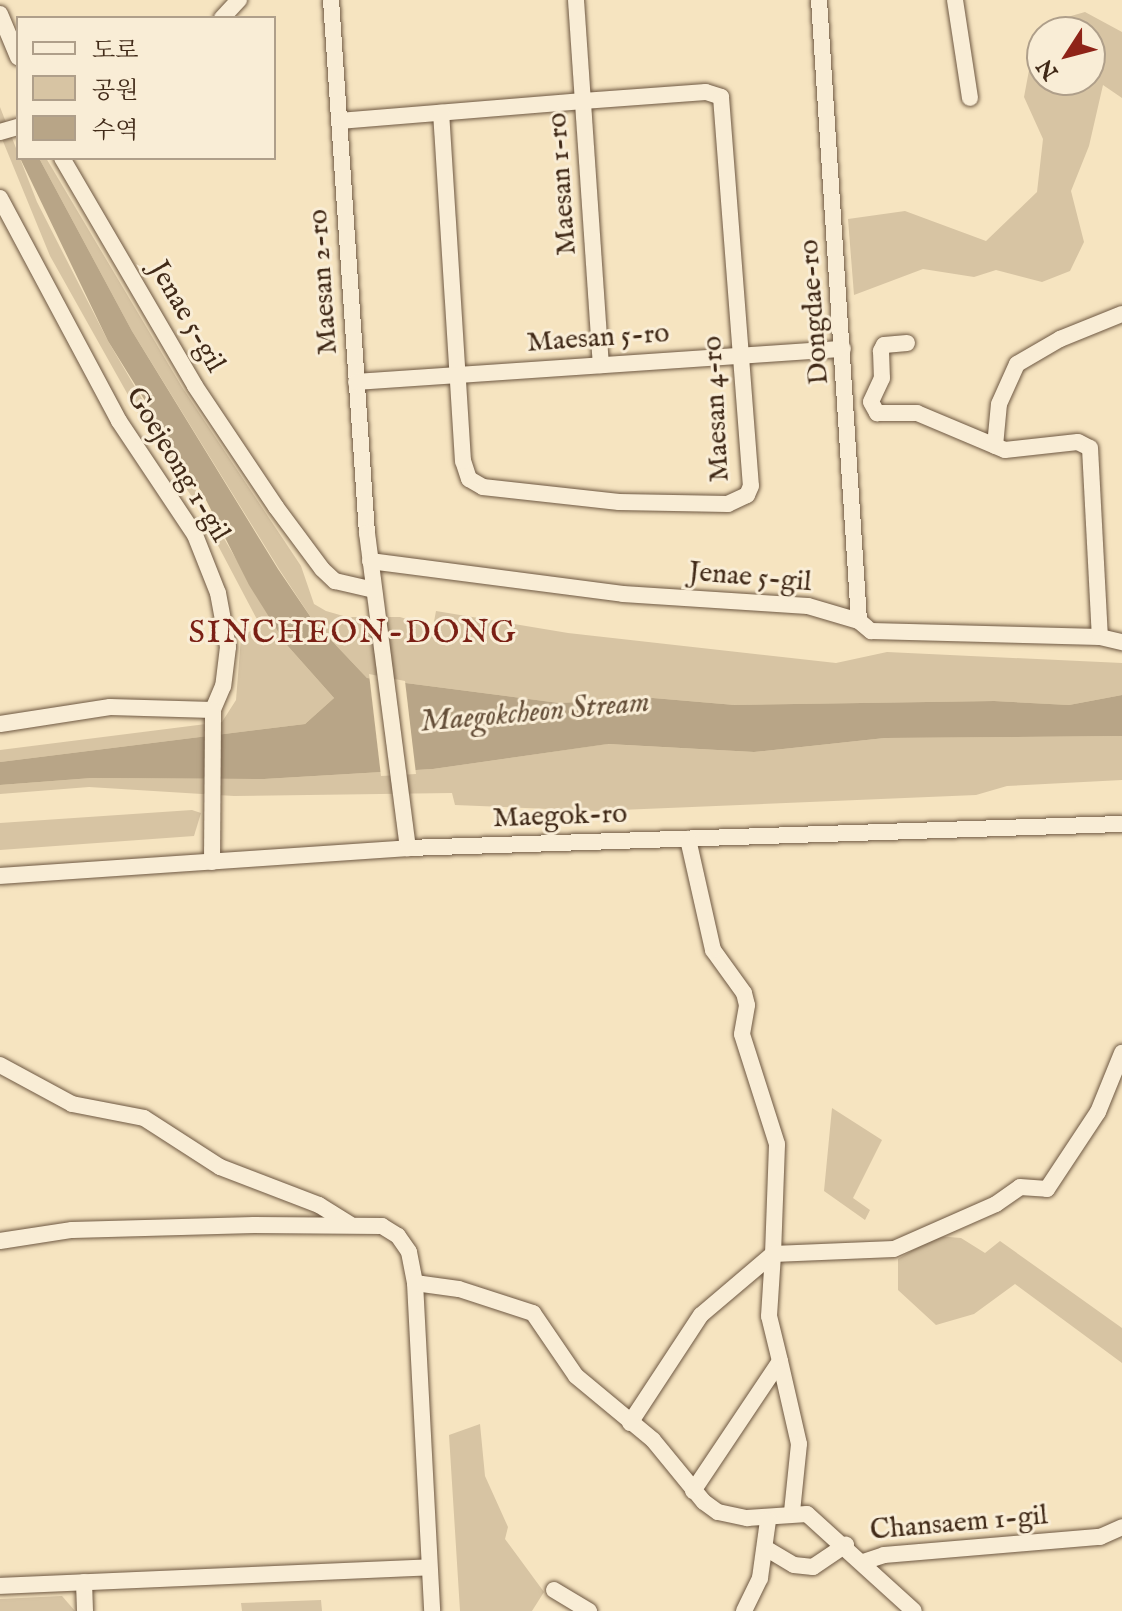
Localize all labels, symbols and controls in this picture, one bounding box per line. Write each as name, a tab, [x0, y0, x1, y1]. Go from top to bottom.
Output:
legend	[16, 16, 276, 160]
north arrow	[1026, 16, 1106, 96]
text: 도로	[92, 36, 138, 67]
text: N	[1031, 53, 1065, 85]
text: 공원	[92, 76, 138, 107]
street label: Maesan 1-ro	[541, 111, 585, 257]
text: 수역	[92, 116, 138, 147]
street label: Maesan 2-ro	[302, 208, 346, 356]
street label: Dongdae-ro	[793, 238, 837, 386]
street label: Jenae 5-gil	[141, 255, 231, 379]
street label: Maesan 5-ro	[526, 317, 670, 361]
street label: Maesan 4-ro	[696, 335, 738, 483]
street label: Goejeong 1-gil	[118, 381, 236, 549]
street label: Jenae 5-gil	[687, 556, 813, 600]
district label: SINCHEON-DONG	[188, 615, 518, 653]
water label: Maegokcheon Stream	[419, 685, 651, 741]
street label: Maegok-ro	[492, 798, 628, 836]
street label: Chansaem 1-gil	[869, 1499, 1049, 1549]

